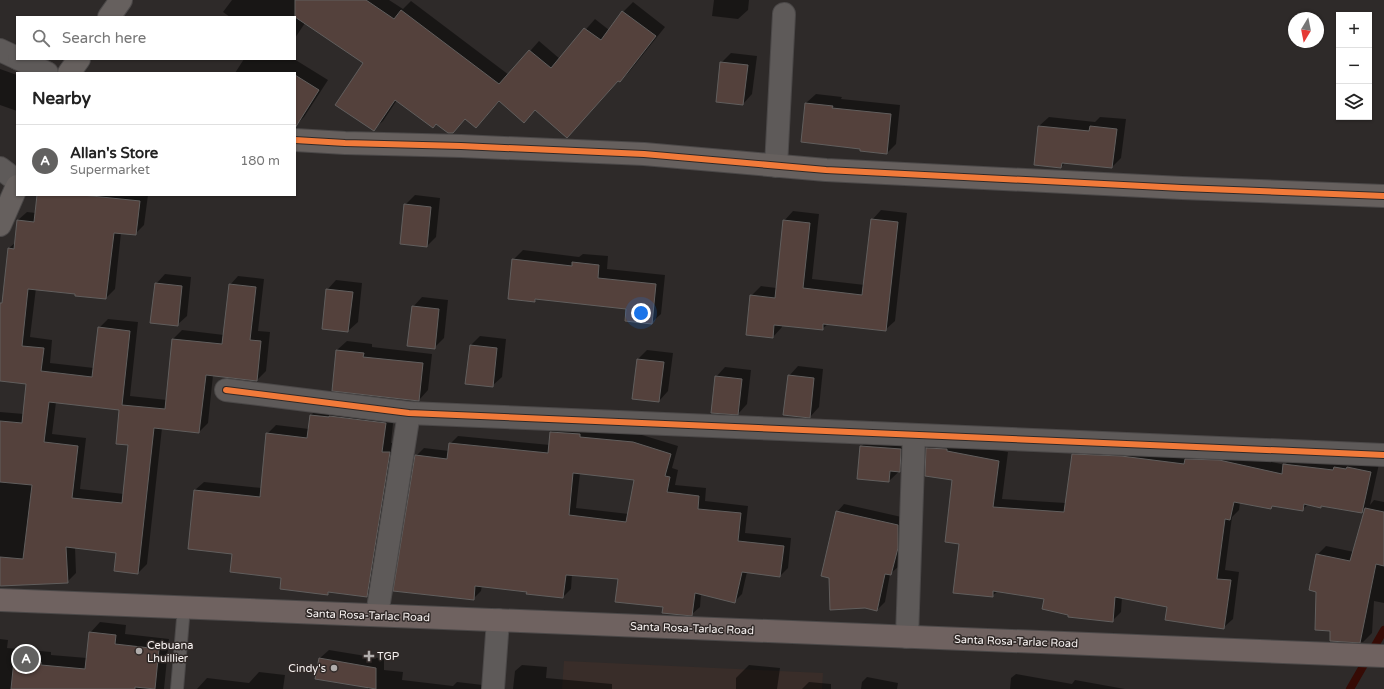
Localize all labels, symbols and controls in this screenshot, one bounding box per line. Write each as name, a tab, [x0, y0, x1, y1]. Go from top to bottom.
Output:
north arrow	[1288, 12, 1324, 48]
map controls	[1336, 12, 1372, 120]
button: +	[1336, 12, 1372, 48]
search box	[16, 16, 296, 60]
icon: search	[30, 27, 52, 49]
text: Search here	[62, 29, 146, 47]
button: −	[1336, 48, 1372, 84]
button: layers	[1336, 84, 1372, 120]
text: Nearby	[32, 88, 91, 109]
text: Allan's Store	[70, 144, 158, 162]
text: A	[40, 153, 50, 169]
text: 180 m	[240, 153, 280, 169]
text: Supermarket	[70, 162, 150, 178]
your location	[631, 303, 651, 323]
street label: Santa Rosa-Tarlac Road	[306, 607, 430, 624]
street label: Santa Rosa-Tarlac Road	[630, 620, 754, 637]
street label: Santa Rosa-Tarlac Road	[954, 633, 1078, 650]
place label: Cebuana Lhuillier	[147, 639, 193, 665]
pin: A	[13, 644, 39, 674]
marker: Cebuana Lhuillier	[134, 646, 144, 656]
place label: TGP	[377, 650, 399, 663]
marker: TGP	[364, 651, 374, 661]
place label: Cindy's	[288, 662, 326, 675]
marker: Cindy's	[329, 663, 339, 673]

